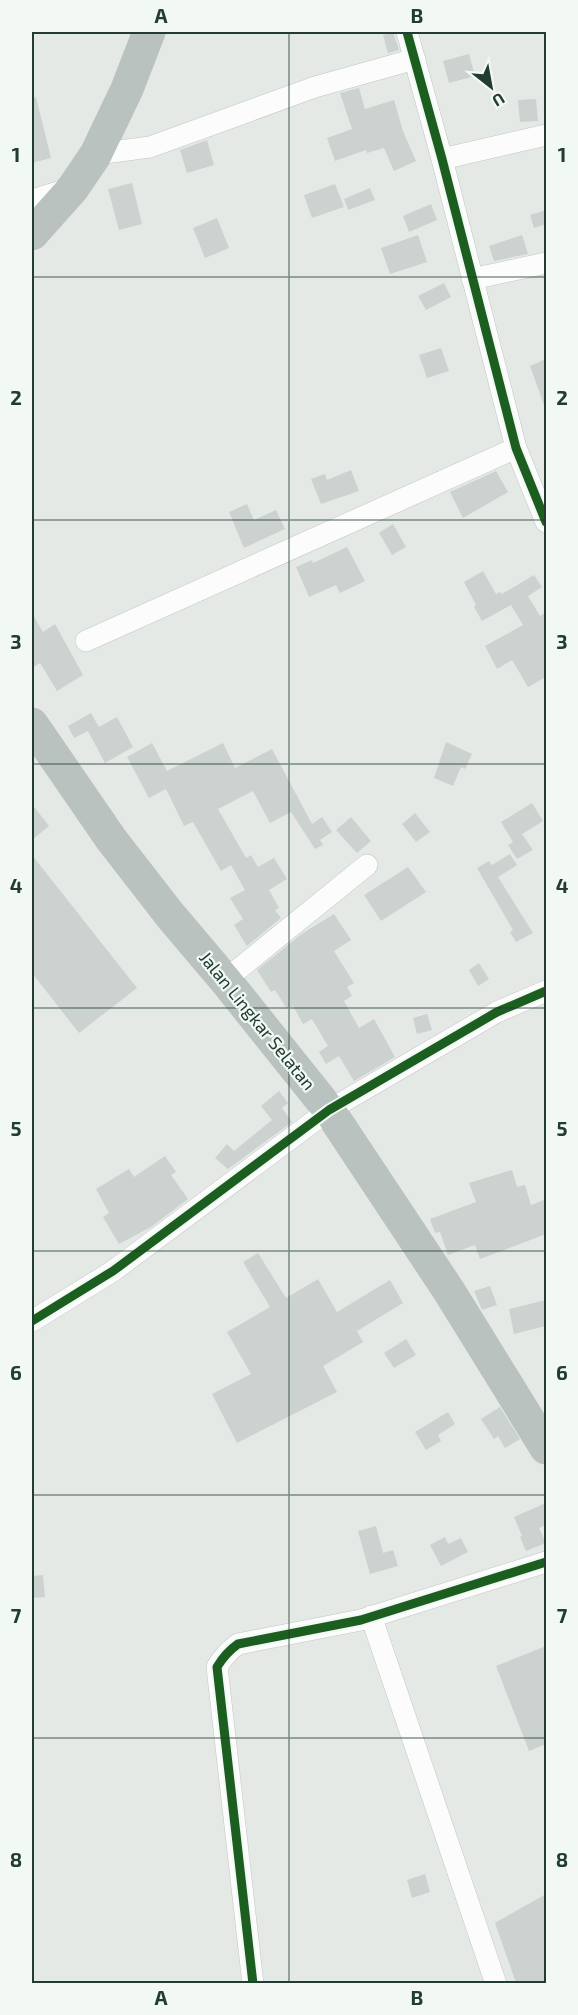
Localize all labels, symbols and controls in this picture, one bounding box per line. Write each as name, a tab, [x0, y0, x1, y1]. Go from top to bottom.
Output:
text: A	[154, 3, 168, 27]
text: B	[411, 3, 423, 27]
north arrow	[461, 57, 521, 117]
text: U	[489, 89, 509, 111]
text: 1	[12, 142, 20, 166]
text: 1	[558, 142, 566, 166]
text: 2	[10, 385, 22, 409]
text: 2	[556, 385, 568, 409]
text: 3	[10, 629, 22, 653]
text: 3	[556, 629, 568, 653]
text: 4	[10, 873, 23, 897]
text: 4	[556, 873, 569, 897]
street label: Jalan Lingkar Selatan	[195, 947, 320, 1094]
text: 5	[10, 1116, 22, 1140]
text: 5	[556, 1116, 568, 1140]
text: 6	[10, 1360, 22, 1384]
text: 6	[556, 1360, 568, 1384]
text: 7	[11, 1603, 22, 1627]
text: 7	[557, 1603, 568, 1627]
text: 8	[10, 1847, 22, 1871]
text: 8	[556, 1847, 568, 1871]
text: A	[154, 1985, 168, 2009]
text: B	[411, 1985, 423, 2009]

